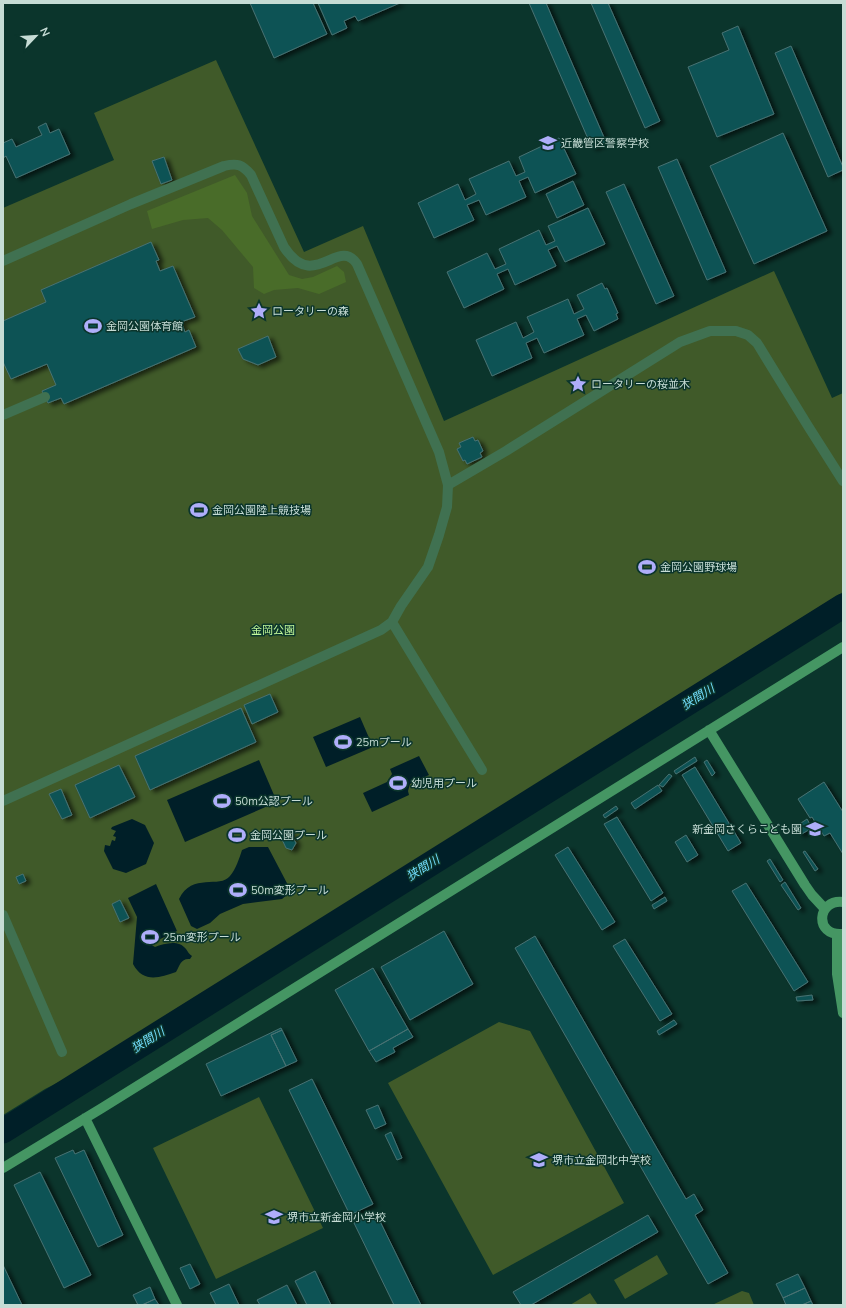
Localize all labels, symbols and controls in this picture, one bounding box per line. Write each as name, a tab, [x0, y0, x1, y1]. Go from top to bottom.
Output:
north arrow	[16, 16, 56, 56]
text: N	[37, 25, 53, 38]
school or university icon: 近畿管区警察学校	[538, 133, 558, 153]
place label: 近畿管区警察学校	[561, 136, 649, 150]
place icon: ロータリーの森	[249, 301, 269, 321]
place label: ロータリーの森	[272, 304, 349, 318]
sports icon: 金岡公園体育館	[83, 316, 103, 336]
place label: 金岡公園体育館	[106, 319, 183, 333]
place icon: ロータリーの桜並木	[568, 374, 588, 394]
place label: ロータリーの桜並木	[591, 377, 690, 391]
sports icon: 金岡公園陸上競技場	[189, 500, 209, 520]
place label: 金岡公園陸上競技場	[212, 503, 311, 517]
sports icon: 金岡公園野球場	[637, 557, 657, 577]
place label: 金岡公園野球場	[660, 560, 737, 574]
park label: 金岡公園	[251, 623, 295, 637]
water label: 狭間川	[678, 680, 719, 712]
sports icon: 25mプール	[333, 732, 353, 752]
place label: 25mプール	[356, 735, 412, 749]
sports icon: 幼児用プール	[388, 773, 408, 793]
place label: 幼児用プール	[411, 776, 477, 790]
sports icon: 50m公認プール	[212, 791, 232, 811]
place label: 50m公認プール	[235, 794, 313, 808]
school or university icon: 新金岡さくらこども園	[805, 819, 825, 839]
place label: 新金岡さくらこども園	[692, 822, 802, 836]
sports icon: 金岡公園プール	[227, 825, 247, 845]
place label: 金岡公園プール	[250, 828, 327, 842]
water label: 狭間川	[403, 851, 444, 883]
sports icon: 50m変形プール	[228, 880, 248, 900]
place label: 50m変形プール	[251, 883, 329, 897]
sports icon: 25m変形プール	[140, 927, 160, 947]
place label: 25m変形プール	[163, 930, 241, 944]
water label: 狭間川	[128, 1023, 169, 1055]
school or university icon: 堺市立金岡北中学校	[529, 1150, 549, 1170]
place label: 堺市立金岡北中学校	[552, 1153, 651, 1167]
school or university icon: 堺市立新金岡小学校	[264, 1207, 284, 1227]
place label: 堺市立新金岡小学校	[287, 1210, 386, 1224]

